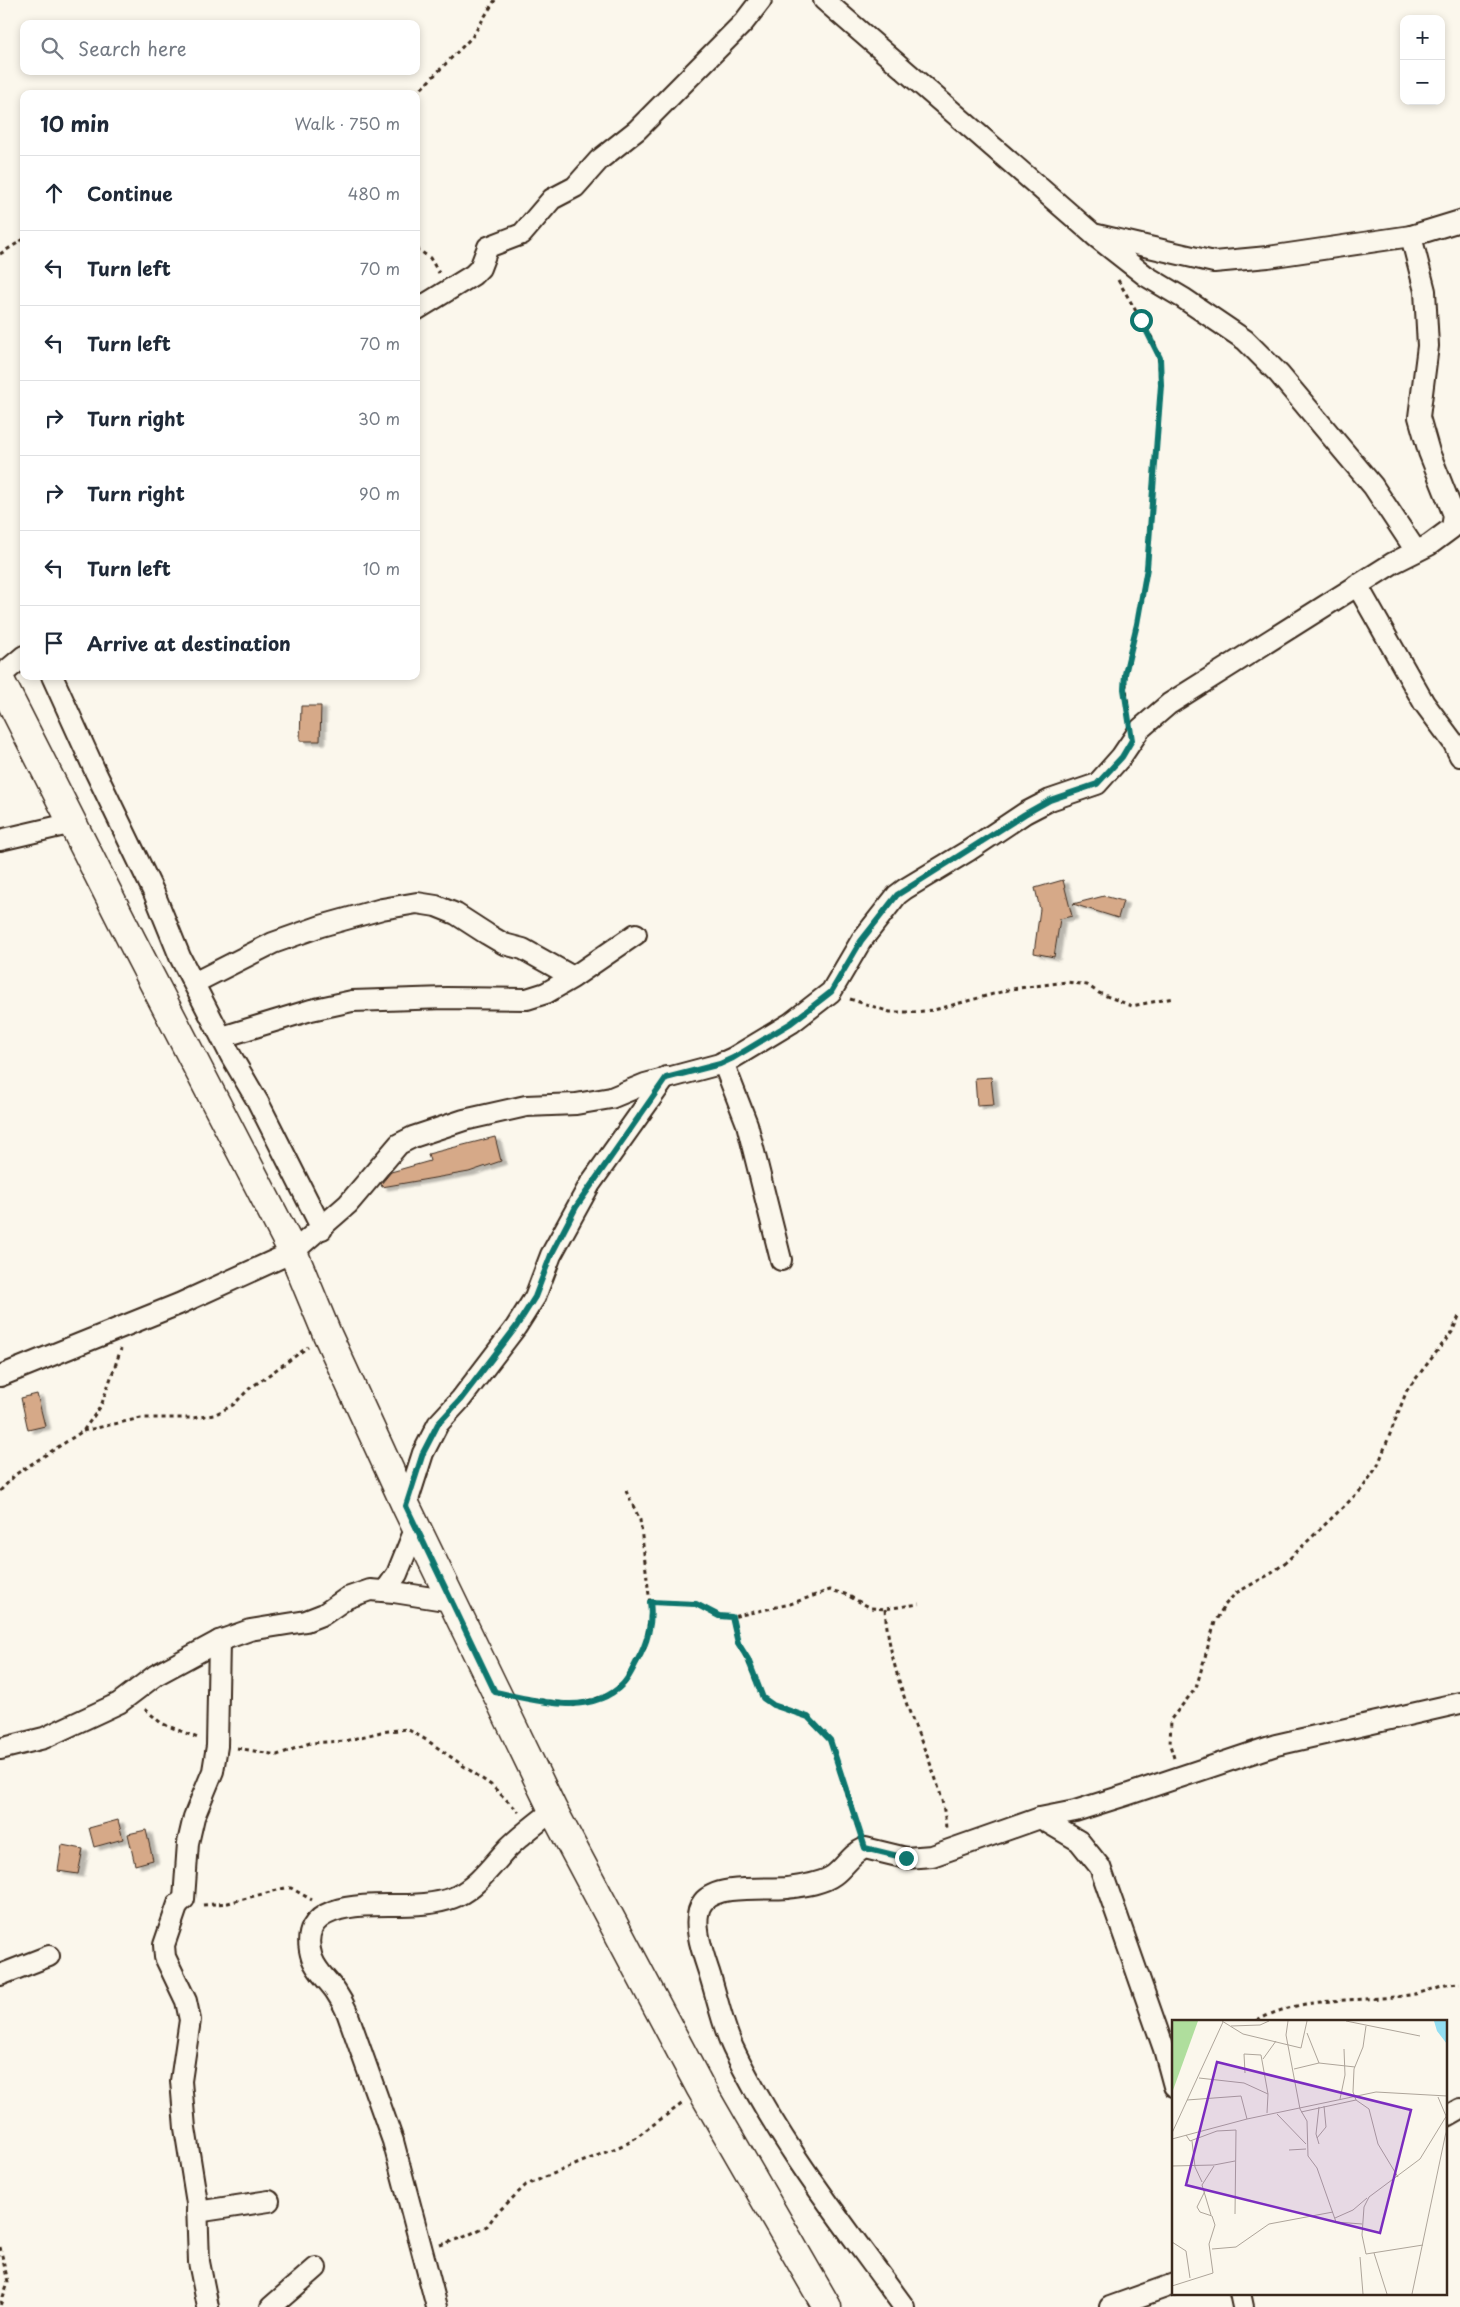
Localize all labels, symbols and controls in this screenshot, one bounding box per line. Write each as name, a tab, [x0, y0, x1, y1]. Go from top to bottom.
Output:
map controls	[1400, 15, 1445, 105]
button: +	[1400, 15, 1445, 60]
search box	[20, 20, 420, 75]
icon: search	[38, 34, 66, 62]
text: Search here	[78, 34, 187, 62]
button: −	[1400, 60, 1445, 105]
text: 10 min	[40, 107, 110, 139]
text: Walk · 750 m	[295, 111, 400, 135]
icon: ahead	[40, 179, 68, 207]
text: Continue	[87, 179, 173, 207]
text: 480 m	[348, 181, 400, 205]
icon: left	[40, 254, 68, 282]
text: Turn left	[87, 254, 171, 282]
text: 70 m	[360, 256, 400, 280]
route start	[1130, 309, 1153, 332]
icon: left	[40, 329, 68, 357]
text: Turn left	[87, 329, 171, 357]
text: 70 m	[360, 331, 400, 355]
icon: right	[40, 404, 68, 432]
text: Turn right	[87, 404, 185, 432]
text: 30 m	[358, 406, 400, 430]
icon: right	[40, 479, 68, 507]
text: Turn right	[87, 479, 185, 507]
text: 90 m	[359, 481, 400, 505]
icon: left	[40, 554, 68, 582]
text: Turn left	[87, 554, 171, 582]
text: 10 m	[363, 556, 400, 580]
icon: arrive	[40, 629, 68, 657]
text: Arrive at destination	[87, 629, 291, 657]
route end	[895, 1847, 918, 1870]
inset map	[1172, 2020, 1448, 2294]

